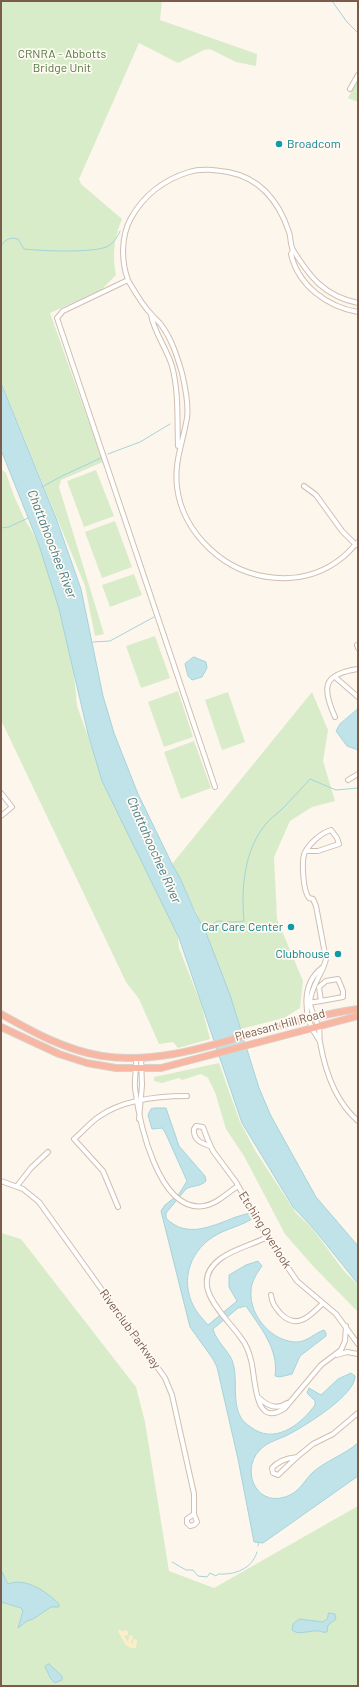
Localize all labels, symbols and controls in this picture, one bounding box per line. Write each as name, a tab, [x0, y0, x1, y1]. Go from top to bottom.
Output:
park label: CRNRA - Abbotts Bridge Unit	[18, 47, 106, 75]
place label: Broadcom	[287, 137, 341, 151]
marker: Broadcom	[274, 139, 284, 149]
water label: Chattahoochee River	[24, 488, 80, 600]
water label: Chattahoochee River	[123, 794, 185, 906]
place label: Car Care Center	[201, 920, 283, 934]
marker: Car Care Center	[286, 922, 296, 932]
place label: Clubhouse	[275, 947, 330, 961]
marker: Clubhouse	[333, 949, 343, 959]
street label: Pleasant Hill Road	[233, 1006, 327, 1044]
street label: Etching Overlook	[236, 1189, 294, 1271]
street label: Riverclub Parkway	[96, 1286, 164, 1372]

